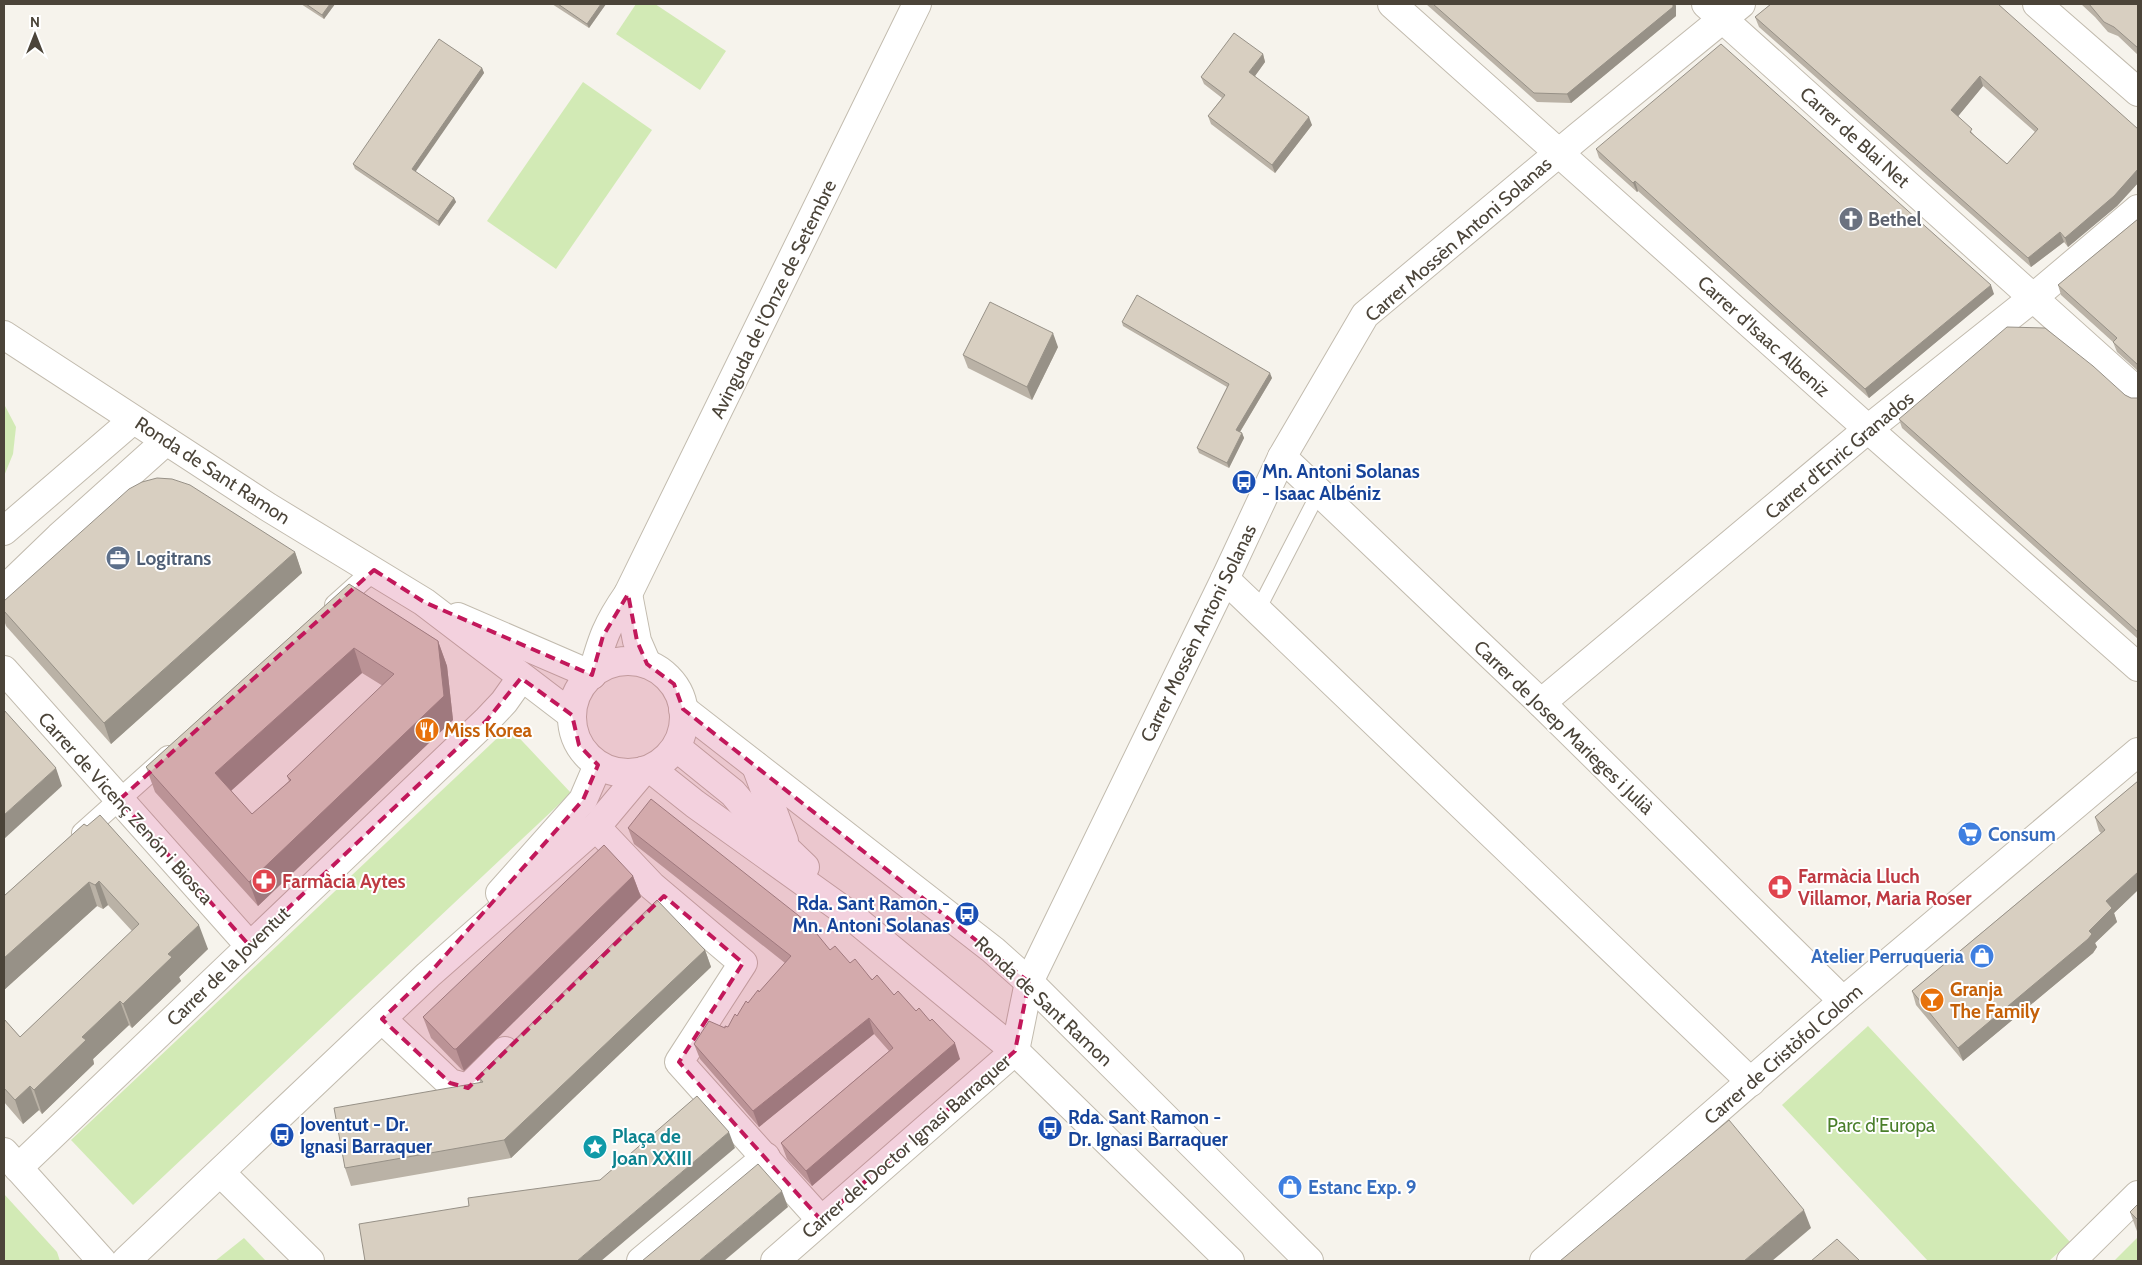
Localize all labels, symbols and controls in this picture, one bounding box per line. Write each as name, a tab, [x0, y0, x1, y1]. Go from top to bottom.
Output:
north arrow	[10, 10, 60, 60]
text: N	[30, 13, 40, 31]
street label: Carrer de Blai Net	[1795, 82, 1915, 193]
street label: Carrer Mossèn Antoni Solanas	[1361, 152, 1556, 327]
street label: Avinguda de l'Onze de Setembre	[706, 176, 841, 422]
church icon: Bethel	[1838, 206, 1864, 232]
place label: Bethel	[1868, 208, 1921, 231]
street label: Carrer d'Isaac Albeniz	[1693, 271, 1835, 402]
street label: Carrer d'Enric Granados	[1760, 387, 1918, 524]
street label: Ronda de Sant Ramon	[131, 412, 295, 529]
place label: Mn. Antoni Solanas - Isaac Albéniz	[1262, 460, 1420, 505]
bus stop icon: Mn. Antoni Solanas - Isaac Albéniz	[1231, 469, 1257, 495]
street label: Carrer Mossèn Antoni Solanas	[1136, 521, 1261, 746]
office icon: Logitrans	[105, 545, 131, 571]
place label: Logitrans	[136, 547, 211, 570]
street label: Carrer de Josep Marieges i Julià	[1469, 635, 1658, 819]
street label: Carrer de Vicenç Zenón i Biosca	[33, 708, 218, 909]
restaurant icon: Miss Korea	[414, 717, 440, 743]
place label: Miss Korea	[444, 719, 533, 742]
supermarket icon: Consum	[1957, 821, 1983, 847]
place label: Consum	[1988, 823, 2056, 846]
place label: Farmàcia Lluch Villamor, Maria Roser	[1798, 865, 1972, 910]
pharmacy icon: Farmàcia Aytes	[251, 868, 277, 894]
place label: Farmàcia Aytes	[282, 870, 406, 893]
pharmacy icon: Farmàcia Lluch Villamor, Maria Roser	[1767, 874, 1793, 900]
place label: Rda. Sant Ramon - Mn. Antoni Solanas	[792, 892, 950, 937]
street label: Carrer de la Joventut	[162, 901, 295, 1031]
bus stop icon: Rda. Sant Ramon - Mn. Antoni Solanas	[954, 901, 980, 927]
street label: Ronda de Sant Ramon	[970, 931, 1117, 1071]
shop icon: Atelier Perruqueria	[1969, 943, 1995, 969]
place label: Atelier Perruqueria	[1811, 945, 1965, 968]
place label: Granja The Family	[1950, 978, 2041, 1023]
street label: Carrer de Cristòfol Colom	[1700, 979, 1867, 1129]
bar icon: Granja The Family	[1919, 987, 1945, 1013]
street label: Carrer del Doctor Ignasi Barraquer	[797, 1049, 1015, 1243]
place label: Rda. Sant Ramon - Dr. Ignasi Barraquer	[1068, 1106, 1229, 1151]
place label: Joventut - Dr. Ignasi Barraquer	[299, 1113, 433, 1158]
park label: Parc d'Europa	[1827, 1114, 1935, 1137]
bus stop icon: Rda. Sant Ramon - Dr. Ignasi Barraquer	[1037, 1115, 1063, 1141]
bus stop icon: Joventut - Dr. Ignasi Barraquer	[269, 1122, 295, 1148]
place label: Plaça de Joan XXIII	[611, 1125, 692, 1170]
place icon: Plaça de Joan XXIII	[582, 1134, 608, 1160]
shop icon: Estanc Exp. 9	[1277, 1174, 1303, 1200]
place label: Estanc Exp. 9	[1308, 1176, 1416, 1199]

